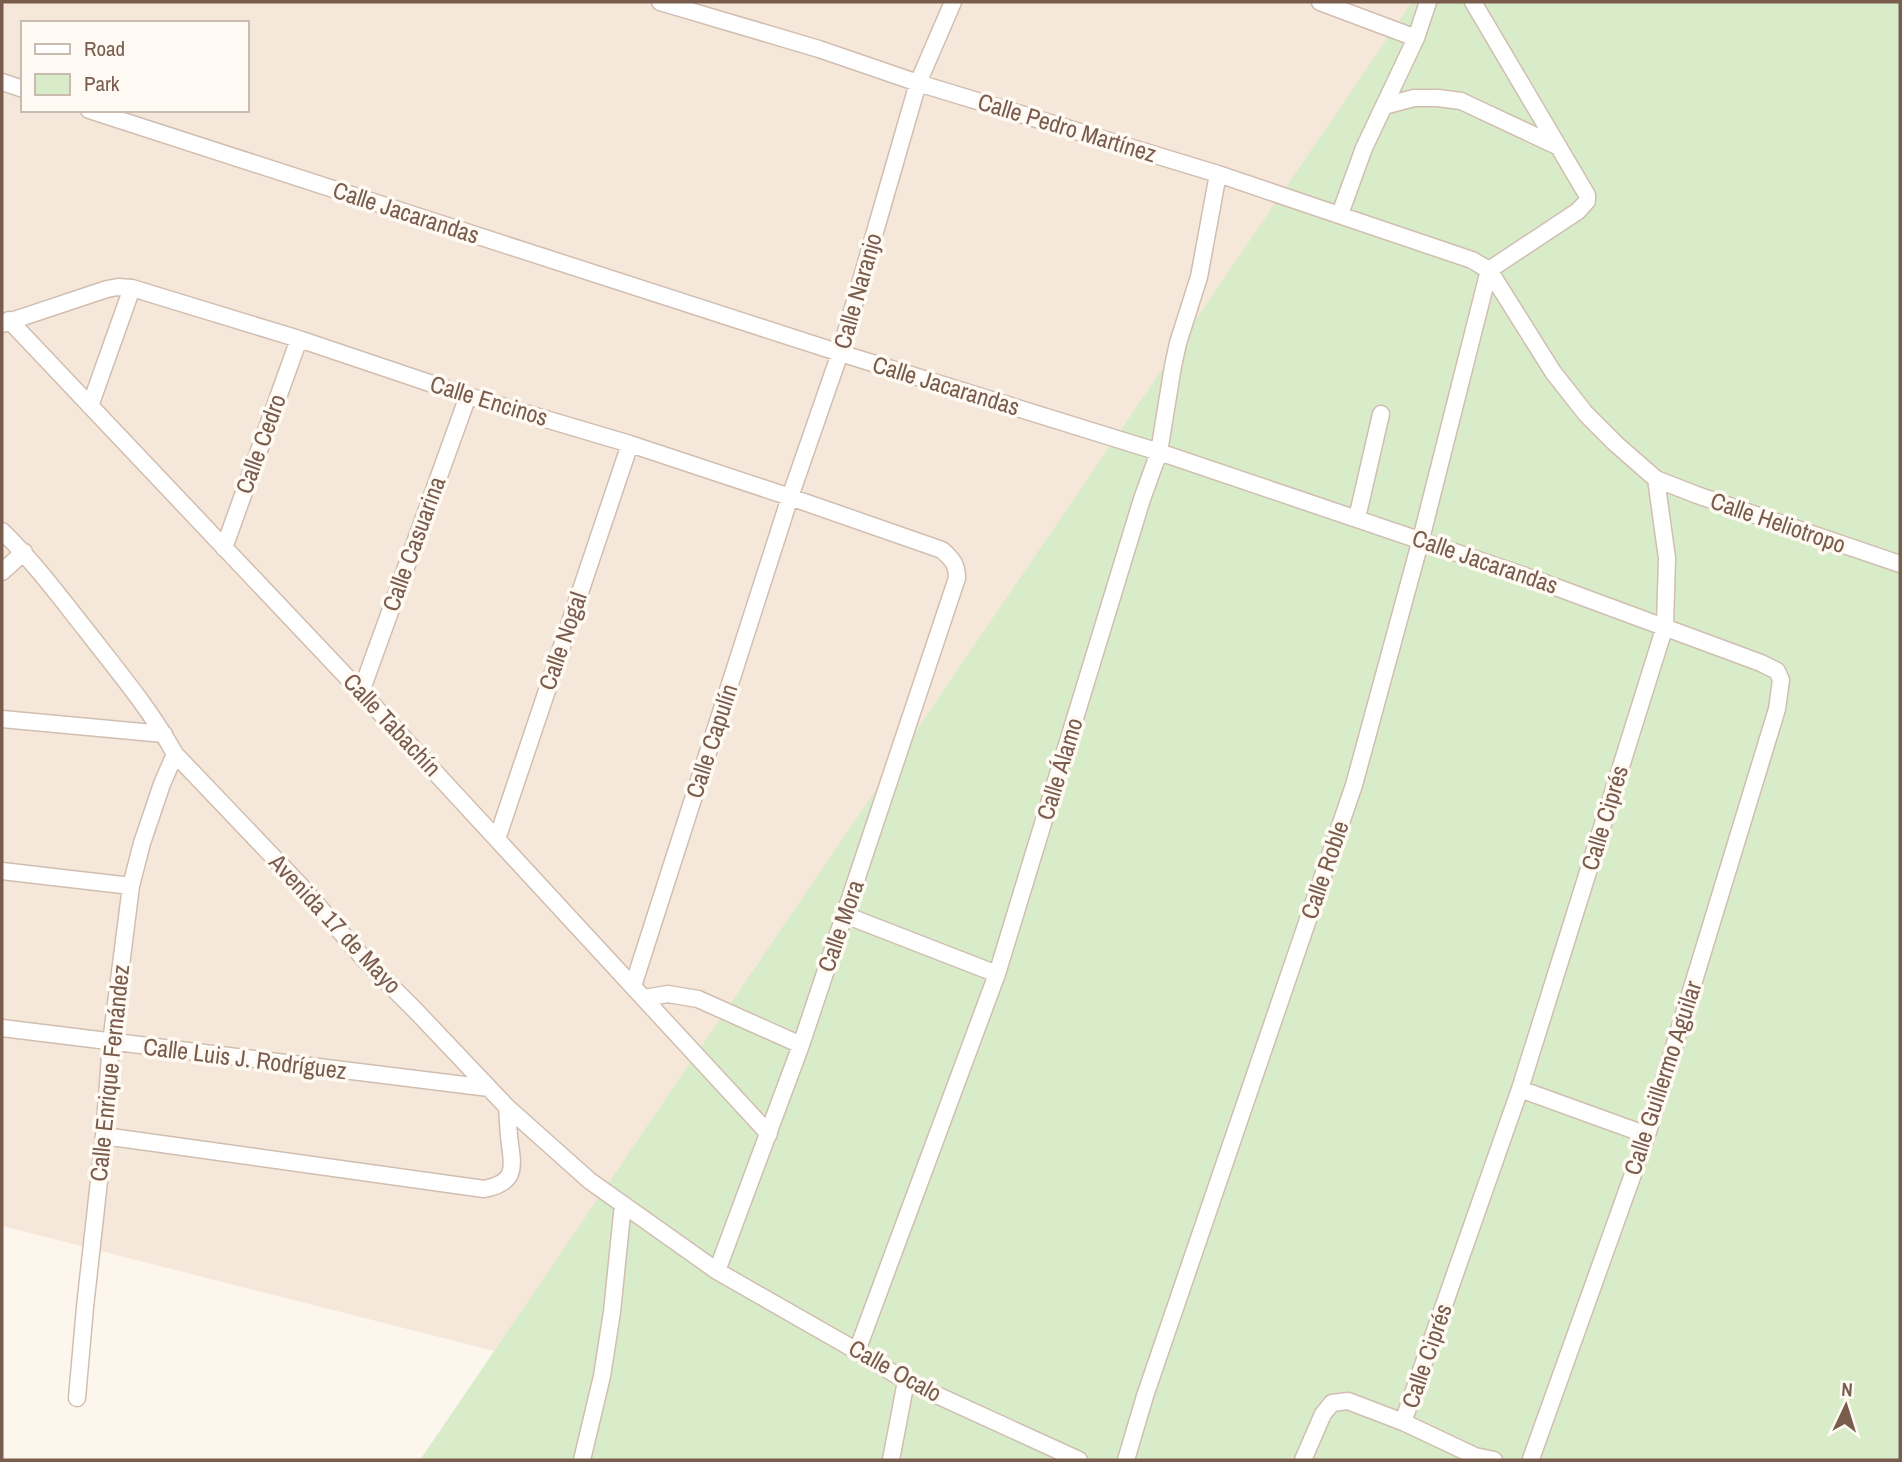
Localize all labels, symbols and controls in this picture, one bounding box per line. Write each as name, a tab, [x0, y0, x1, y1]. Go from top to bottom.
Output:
legend	[21, 21, 248, 112]
text: Road	[84, 34, 125, 63]
text: Park	[84, 69, 120, 98]
street label: Calle Pedro Martínez	[974, 85, 1161, 169]
street label: Calle Jacarandas	[329, 173, 484, 251]
street label: Calle Naranjo	[825, 229, 889, 352]
street label: Calle Jacarandas	[869, 348, 1024, 423]
street label: Calle Encinos	[427, 367, 552, 433]
street label: Calle Cedro	[227, 389, 293, 498]
street label: Calle Casuarina	[374, 472, 452, 615]
street label: Calle Heliotropo	[1706, 484, 1850, 560]
street label: Calle Jacarandas	[1408, 521, 1562, 601]
street label: Calle Nogal	[530, 587, 594, 694]
street label: Calle Tabachín	[337, 666, 449, 783]
street label: Calle Capulín	[678, 680, 745, 802]
street label: Calle Álamo	[1028, 714, 1090, 824]
street label: Calle Ciprés	[1573, 761, 1635, 874]
street label: Calle Roble	[1292, 816, 1356, 923]
street label: Avenida 17 de Mayo	[262, 846, 409, 1000]
street label: Calle Mora	[809, 875, 871, 976]
street label: Calle Enrique Fernández	[82, 963, 136, 1183]
street label: Calle Guillermo Aguilar	[1616, 976, 1709, 1179]
street label: Calle Luis J. Rodríguez	[142, 1030, 349, 1086]
street label: Calle Ciprés	[1393, 1299, 1459, 1412]
street label: Calle Ocalo	[843, 1331, 948, 1409]
north arrow	[1811, 1371, 1881, 1441]
text: N	[1841, 1376, 1854, 1402]

